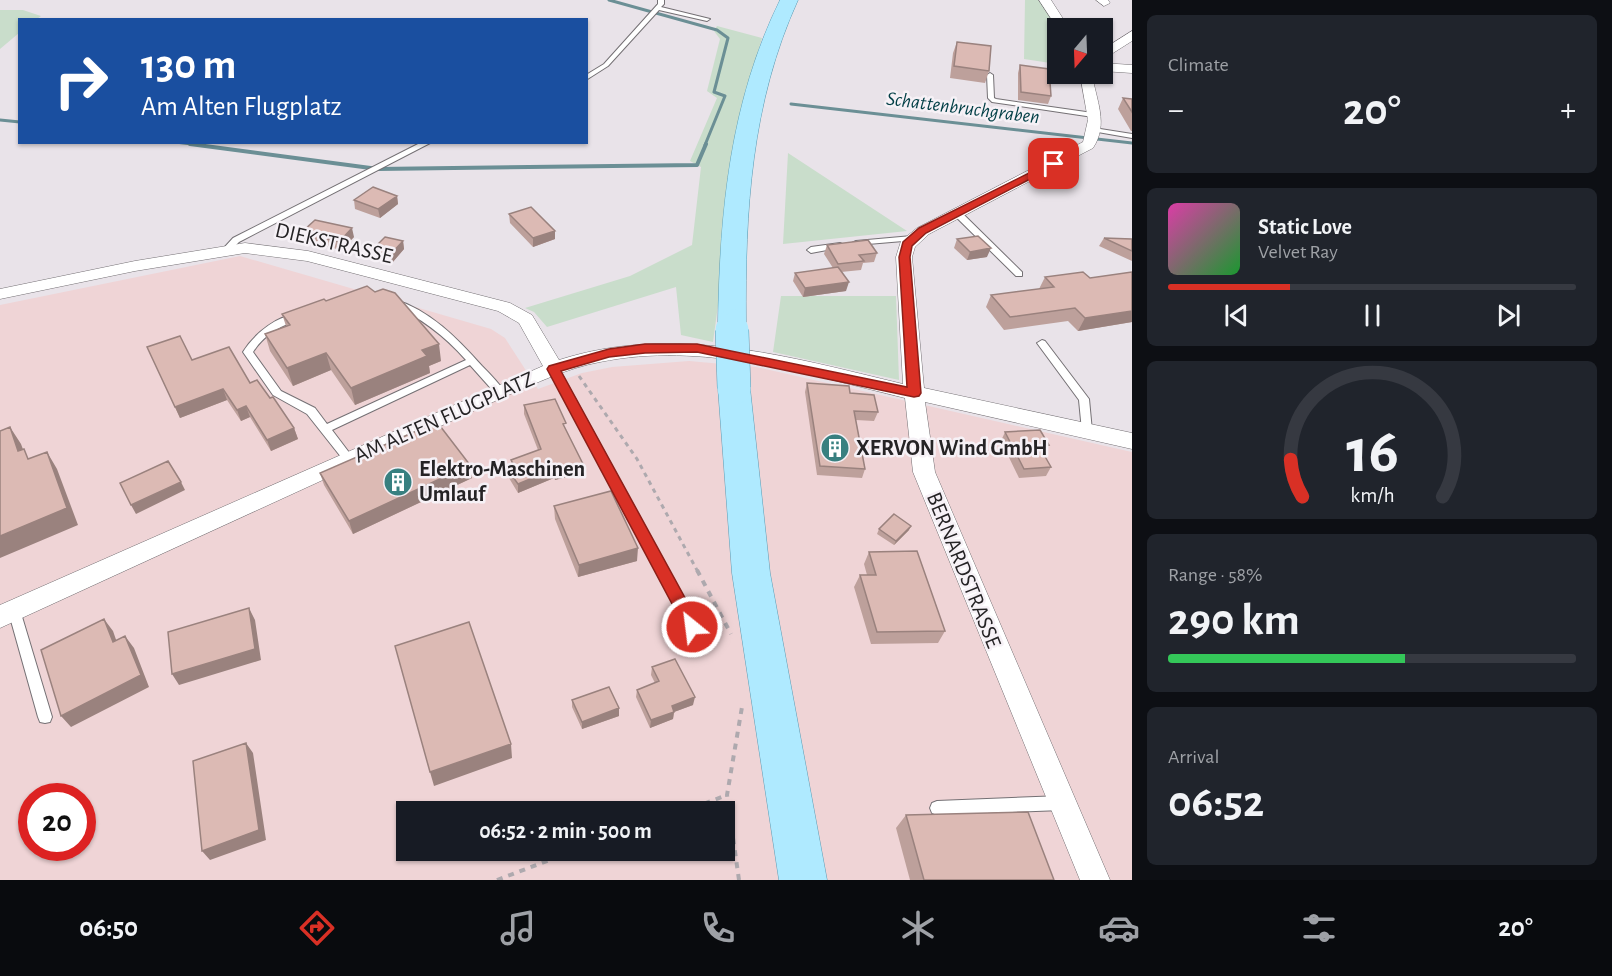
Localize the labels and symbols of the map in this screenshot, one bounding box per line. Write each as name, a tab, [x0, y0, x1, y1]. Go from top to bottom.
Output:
north arrow	[1047, 18, 1113, 84]
water label: Schattenbruchgraben	[885, 89, 1041, 127]
pin	[1028, 138, 1079, 189]
street label: DIEKSTRASSE	[273, 219, 395, 267]
street label: AM ALTEN FLUGPLATZ	[351, 367, 537, 467]
building icon: XERVON Wind GmbH	[819, 432, 851, 464]
place label: XERVON Wind GmbH	[856, 437, 1047, 459]
place label: Elektro-Maschinen Umlauf	[419, 458, 585, 505]
building icon: Elektro-Maschinen Umlauf	[382, 466, 414, 498]
street label: BERNARDSTRASSE	[923, 489, 1005, 651]
position arrow	[660, 595, 724, 659]
speed limit sign: 20	[18, 783, 96, 861]

